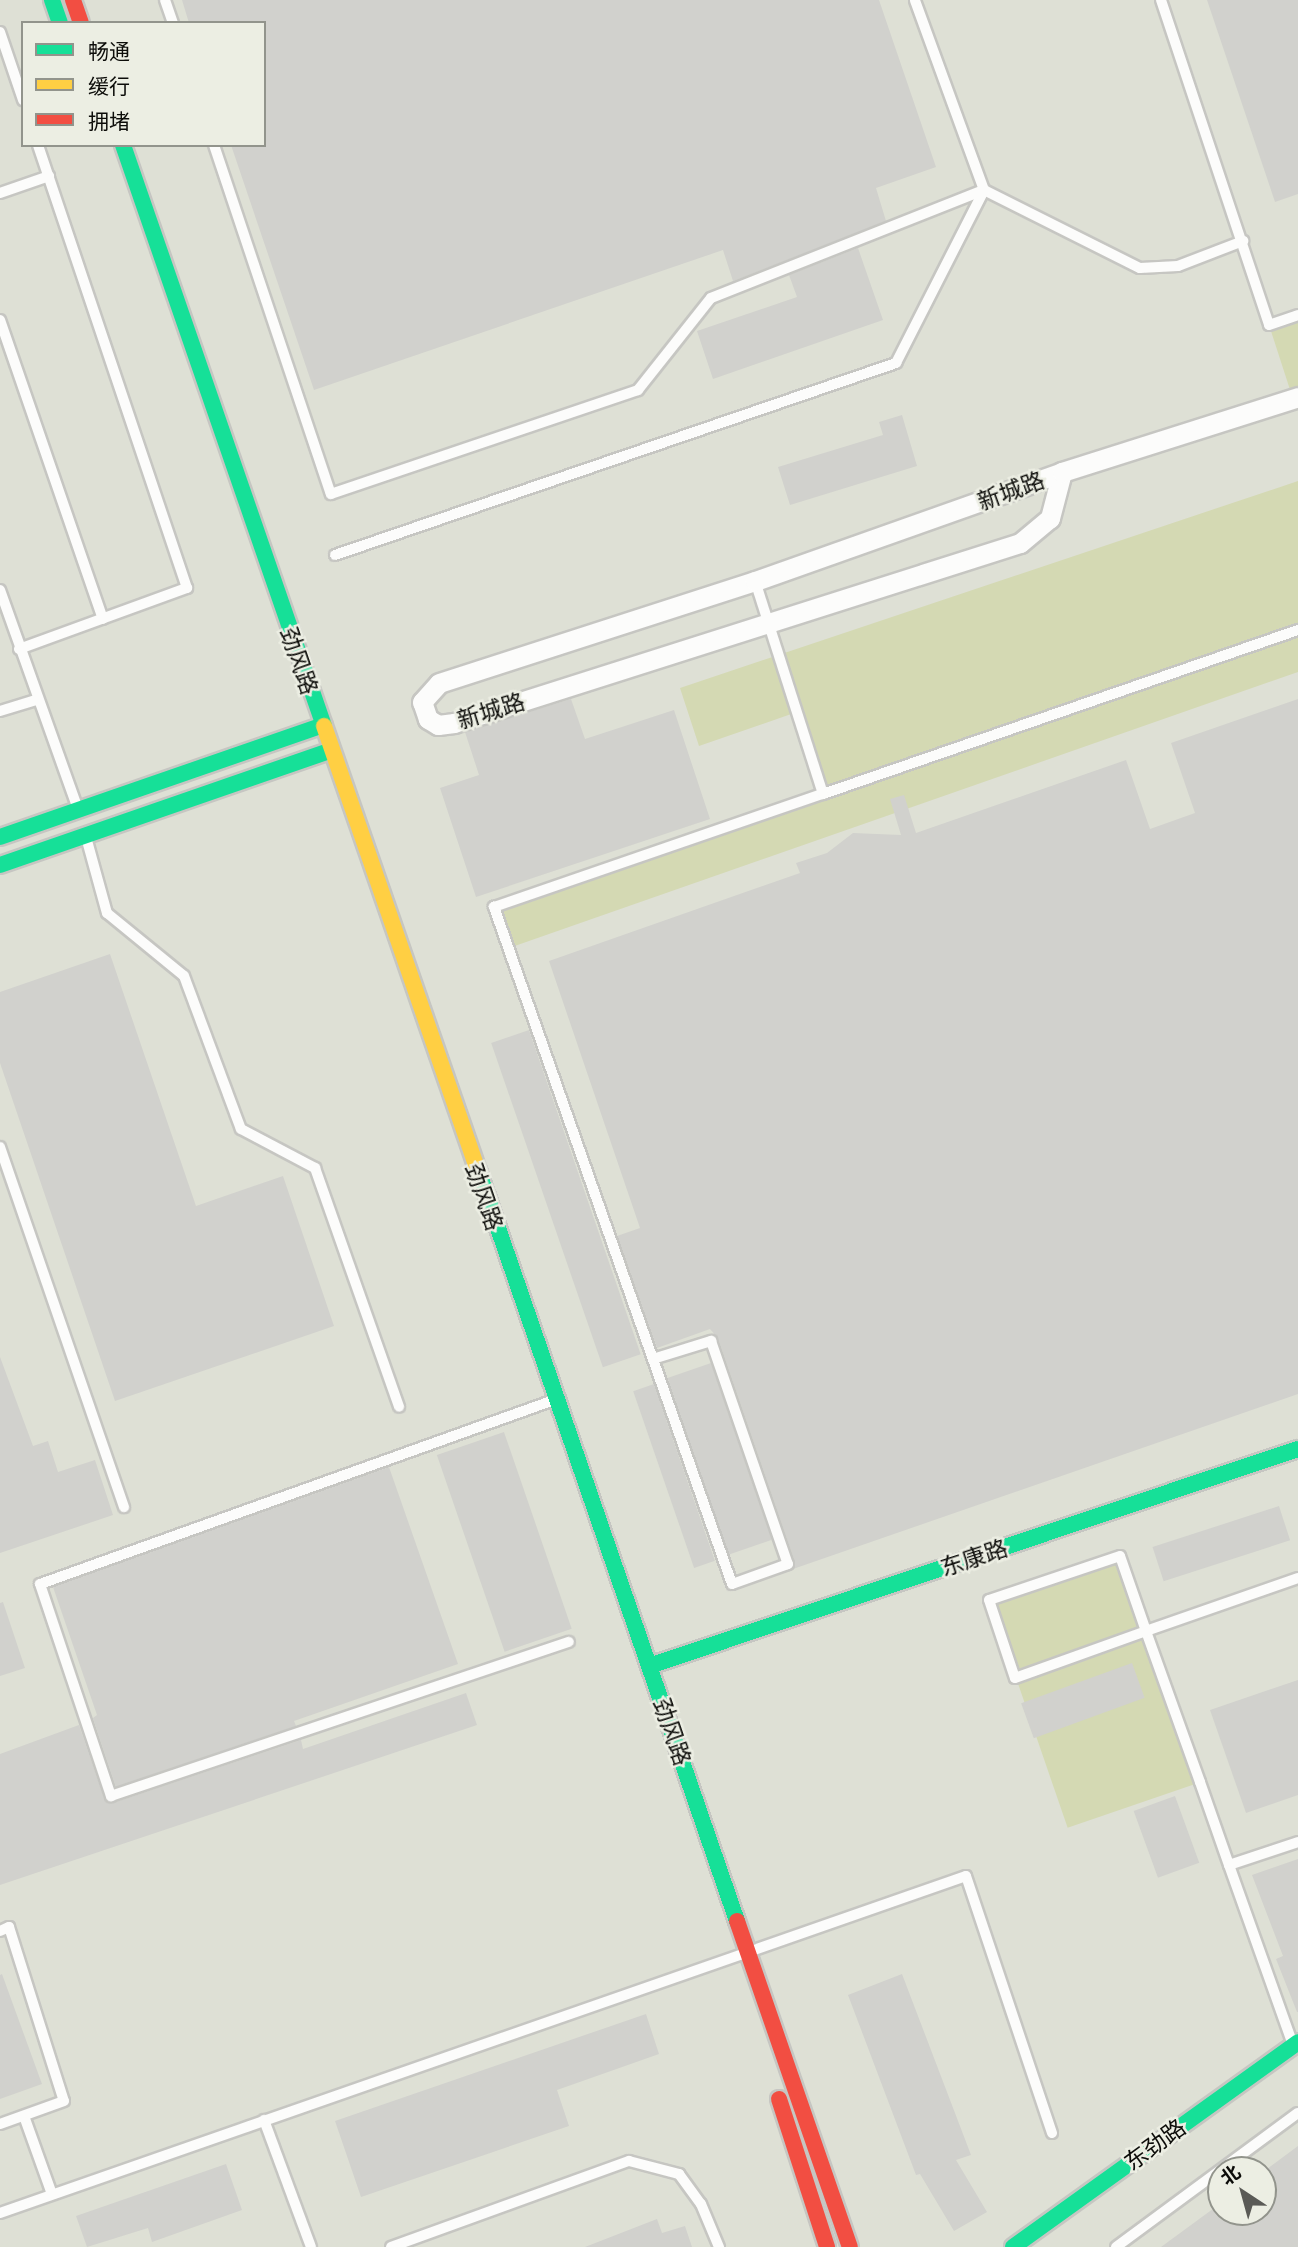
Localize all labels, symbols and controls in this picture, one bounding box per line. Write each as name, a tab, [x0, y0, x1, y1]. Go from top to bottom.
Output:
legend	[21, 21, 266, 147]
text: 畅通	[88, 39, 130, 65]
text: 缓行	[88, 74, 130, 100]
text: 拥堵	[88, 109, 130, 135]
street label: 新城路	[974, 466, 1048, 516]
street label: 劲风路	[275, 624, 323, 698]
street label: 新城路	[454, 688, 528, 734]
street label: 劲风路	[460, 1160, 508, 1234]
street label: 东康路	[937, 1534, 1011, 1582]
street label: 劲风路	[648, 1695, 696, 1769]
street label: 东劲路	[1119, 2114, 1191, 2176]
north arrow	[1207, 2156, 1277, 2226]
text: 北	[1216, 2160, 1245, 2190]

